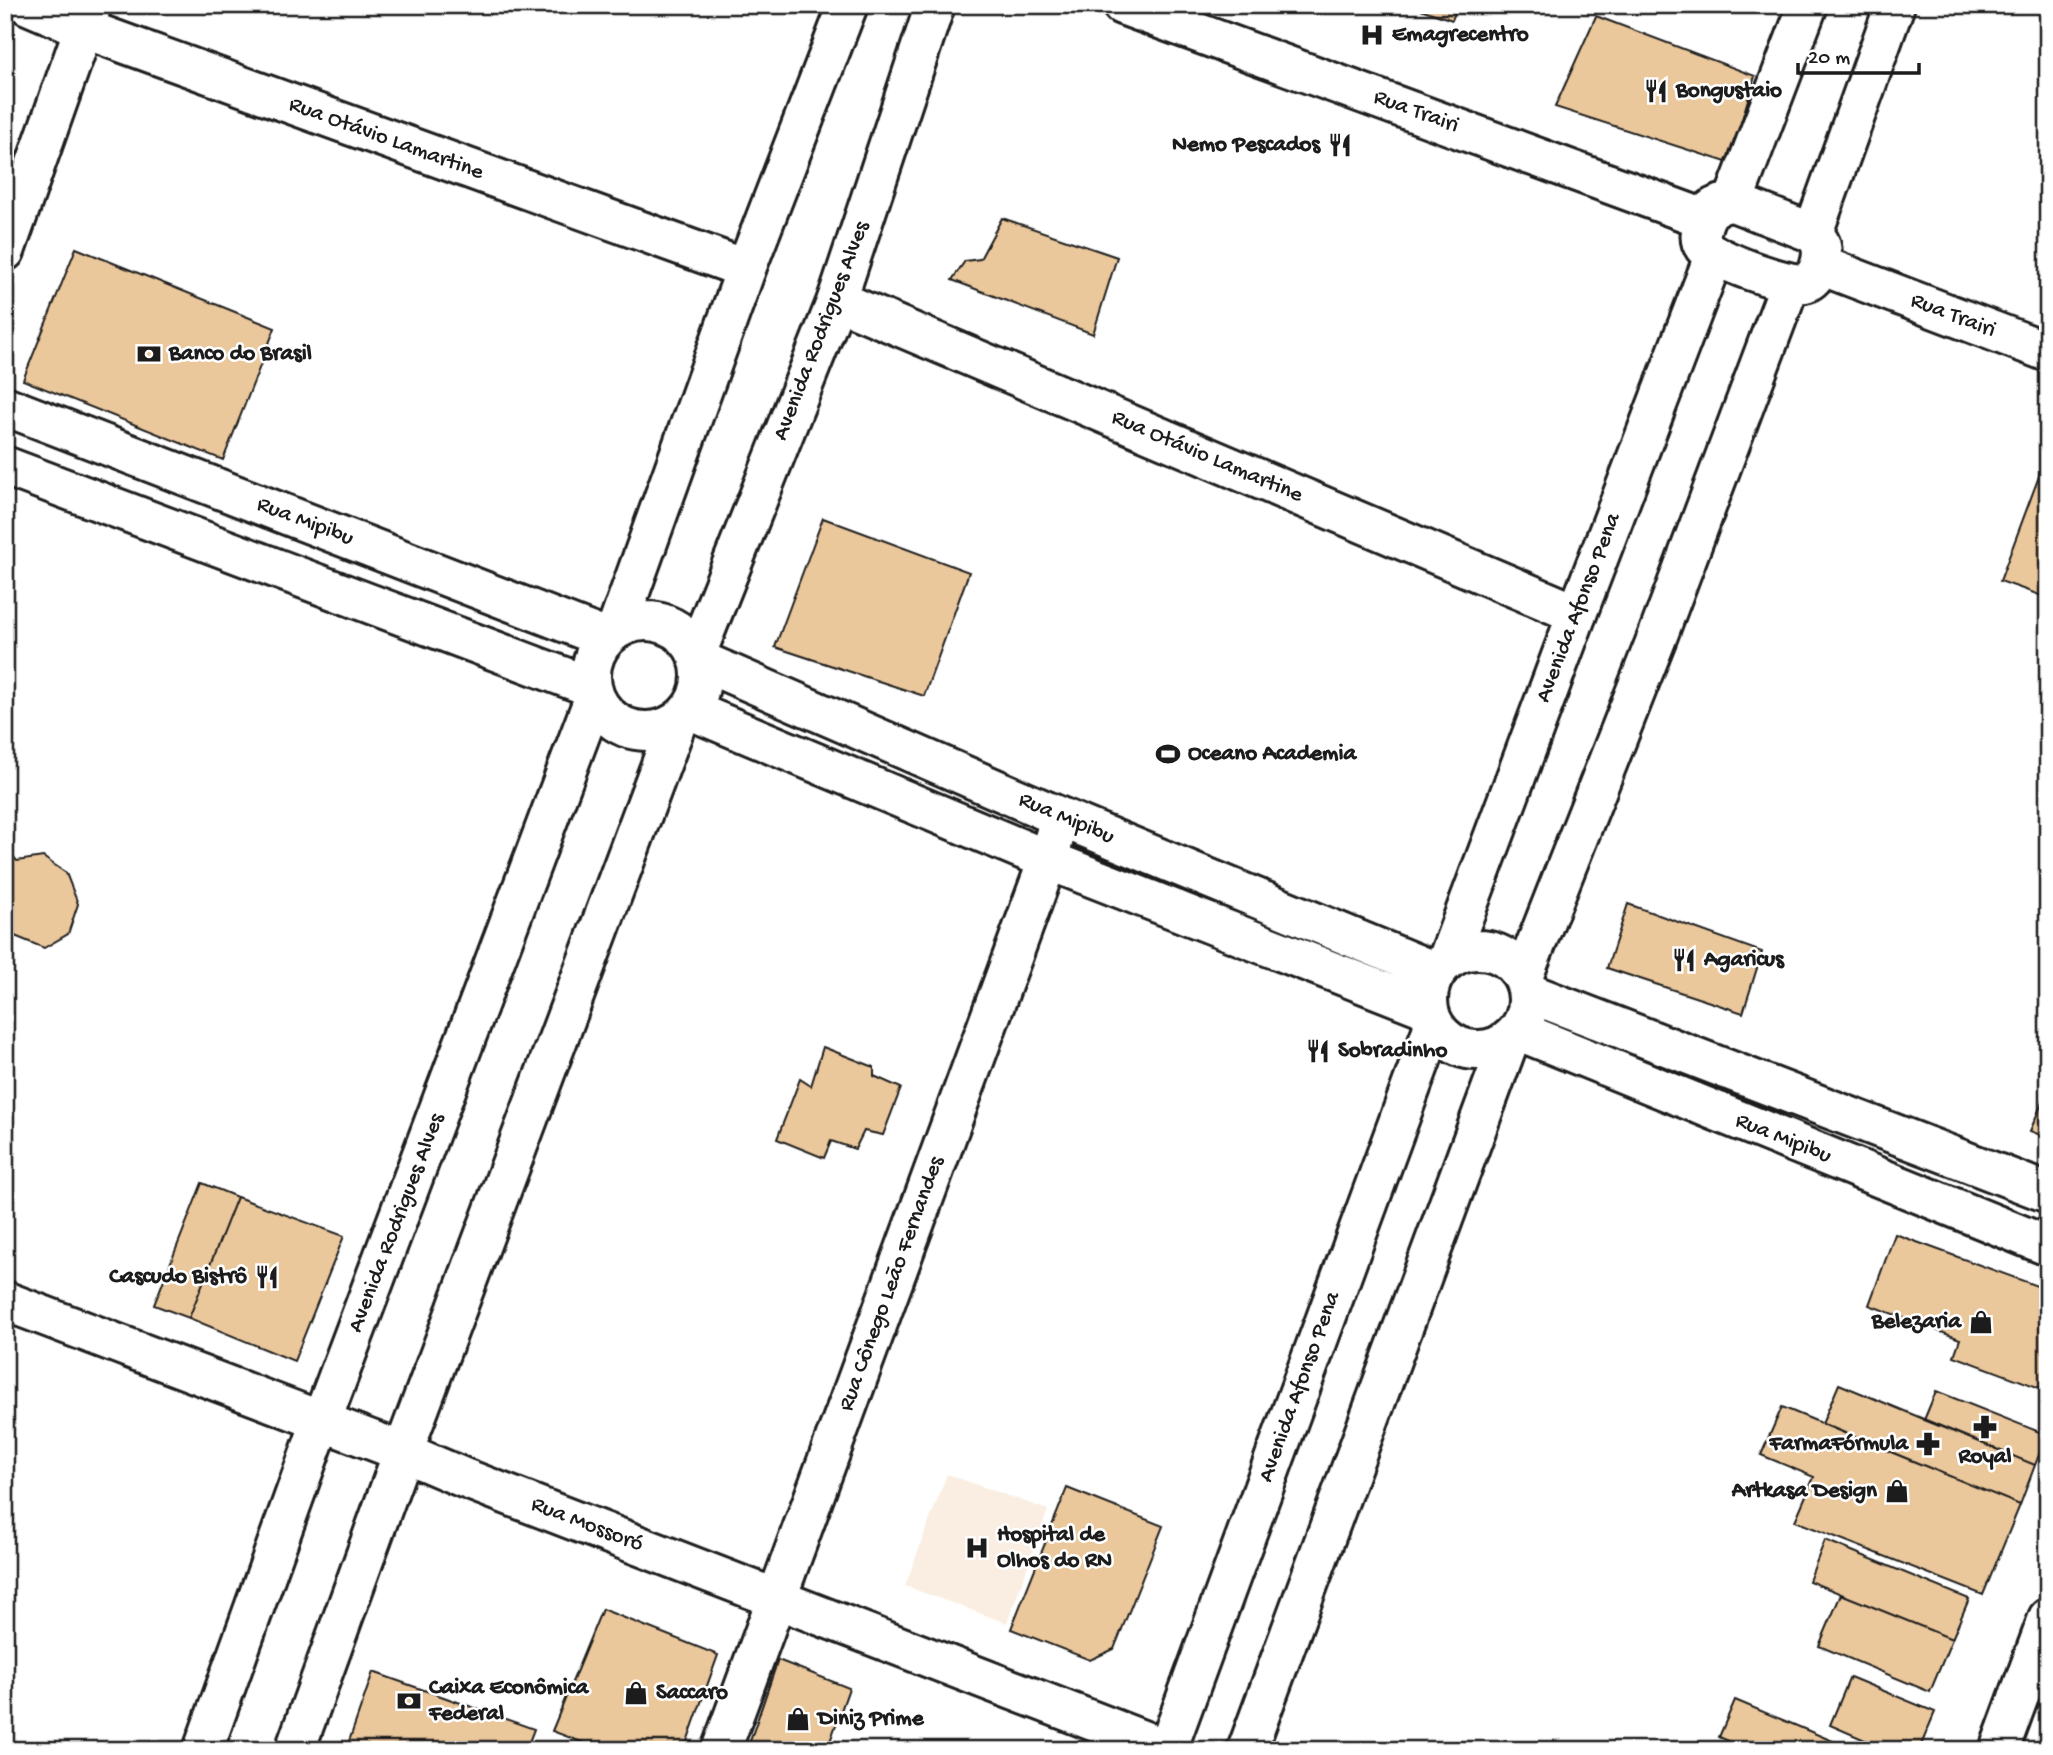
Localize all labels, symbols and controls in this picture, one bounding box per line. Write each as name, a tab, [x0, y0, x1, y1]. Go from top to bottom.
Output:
hospital icon: Emagrecentro	[1358, 21, 1386, 49]
place label: Emagrecentro	[1392, 22, 1529, 49]
scale bar	[1798, 32, 1918, 76]
text: 20 m	[1808, 47, 1850, 72]
restaurant icon: Bongustaio	[1642, 77, 1670, 105]
place label: Bongustaio	[1675, 78, 1782, 105]
street label: Rua Trairi	[1370, 84, 1462, 140]
street label: Rua Otávio Lamartine	[285, 91, 488, 187]
restaurant icon: Nemo Pescados	[1326, 131, 1354, 159]
place label: Nemo Pescados	[1172, 132, 1322, 159]
street label: Avenida Rodrigues Alves	[768, 217, 876, 444]
street label: Rua Trairi	[1907, 287, 1999, 345]
bank icon: Banco do Brasil	[135, 340, 163, 368]
place label: Banco do Brasil	[168, 341, 312, 368]
street label: Rua Otávio Lamartine	[1107, 404, 1308, 510]
street label: Rua Mipibu	[253, 491, 357, 553]
street label: Avenida Afonso Pena	[1530, 508, 1628, 707]
sports icon: Oceano Academia	[1154, 740, 1182, 768]
place label: Oceano Academia	[1188, 741, 1357, 768]
street label: Rua Mipibu	[1014, 787, 1118, 851]
restaurant icon: Agaricus	[1670, 946, 1698, 974]
place label: Agaricus	[1703, 947, 1785, 974]
restaurant icon: Sobradinho	[1304, 1037, 1332, 1065]
place label: Sobradinho	[1338, 1038, 1447, 1065]
street label: Rua Mipibu	[1731, 1108, 1835, 1171]
street label: Avenida Rodrigues Alves	[343, 1109, 451, 1336]
street label: Rua Cônego Leão Fernandes	[833, 1152, 951, 1415]
restaurant icon: Cascudo Bistrô	[253, 1263, 281, 1291]
place label: Cascudo Bistrô	[109, 1264, 247, 1291]
street label: Avenida Afonso Pena	[1253, 1287, 1347, 1486]
shop icon: Belezaria	[1967, 1308, 1995, 1336]
place label: Belezaria	[1871, 1309, 1962, 1336]
pharmacy icon: Royal	[1971, 1413, 1999, 1441]
pharmacy icon: FarmaFórmula	[1914, 1430, 1942, 1458]
place label: FarmaFórmula	[1768, 1431, 1909, 1458]
place label: Royal	[1957, 1444, 2012, 1471]
shop icon: Artkasa Design	[1883, 1477, 1911, 1505]
place label: Artkasa Design	[1731, 1478, 1878, 1505]
street label: Rua Mossoró	[527, 1491, 647, 1559]
place label: Hospital de Olhos do RN	[997, 1522, 1112, 1575]
hospital icon: Hospital de Olhos do RN	[963, 1534, 991, 1562]
place label: Caixa Econômica Federal	[428, 1675, 590, 1728]
shop icon: Saccaro	[622, 1679, 650, 1707]
place label: Saccaro	[656, 1680, 728, 1707]
bank icon: Caixa Econômica Federal	[395, 1687, 423, 1715]
shop icon: Diniz Prime	[784, 1705, 812, 1733]
place label: Diniz Prime	[816, 1706, 925, 1733]

